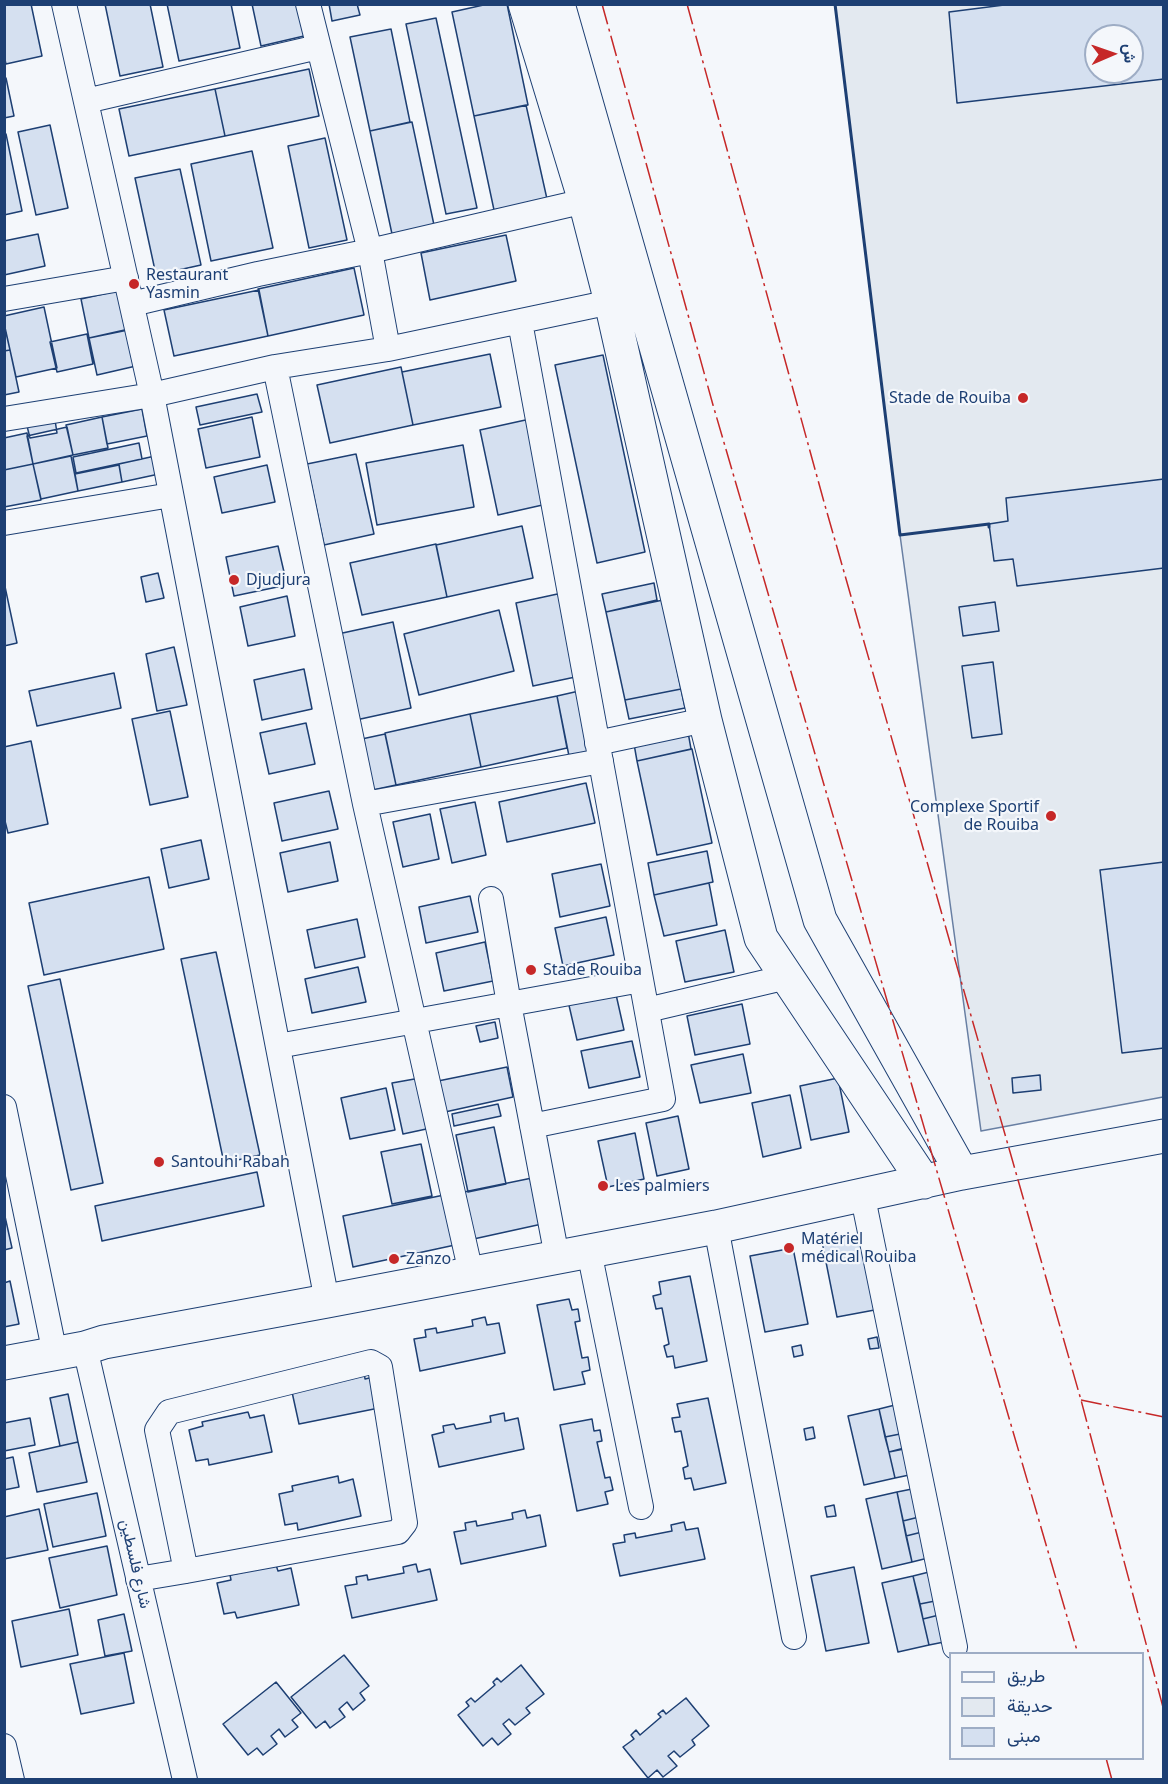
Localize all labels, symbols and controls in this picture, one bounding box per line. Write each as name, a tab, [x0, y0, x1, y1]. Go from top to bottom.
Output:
north arrow	[1084, 24, 1144, 84]
text: ش	[1119, 43, 1141, 63]
place label: Restaurant Yasmin	[146, 265, 228, 303]
marker: Restaurant Yasmin	[127, 277, 141, 291]
place label: Stade de Rouiba	[889, 388, 1011, 408]
marker: Stade de Rouiba	[1016, 391, 1030, 405]
place label: Djudjura	[246, 570, 311, 590]
marker: Djudjura	[227, 573, 241, 587]
place label: Complexe Sportif de Rouiba	[910, 797, 1039, 835]
marker: Complexe Sportif de Rouiba	[1044, 809, 1058, 823]
place label: Stade Rouiba	[543, 960, 642, 980]
marker: Stade Rouiba	[524, 963, 538, 977]
place label: Santouhi Rabah	[171, 1152, 290, 1172]
marker: Santouhi Rabah	[152, 1155, 166, 1169]
place label: Les palmiers	[615, 1176, 710, 1196]
marker: Les palmiers	[596, 1179, 610, 1193]
place label: Matériel médical Rouiba	[801, 1229, 916, 1267]
marker: Matériel médical Rouiba	[782, 1241, 796, 1255]
place label: Zanzo	[406, 1249, 451, 1269]
marker: Zanzo	[387, 1252, 401, 1266]
street label: شارع فلسطين	[115, 1518, 155, 1610]
legend	[949, 1652, 1144, 1760]
text: طريق	[1007, 1663, 1045, 1687]
text: حديقة	[1007, 1693, 1053, 1717]
text: مبنى	[1007, 1723, 1041, 1747]

